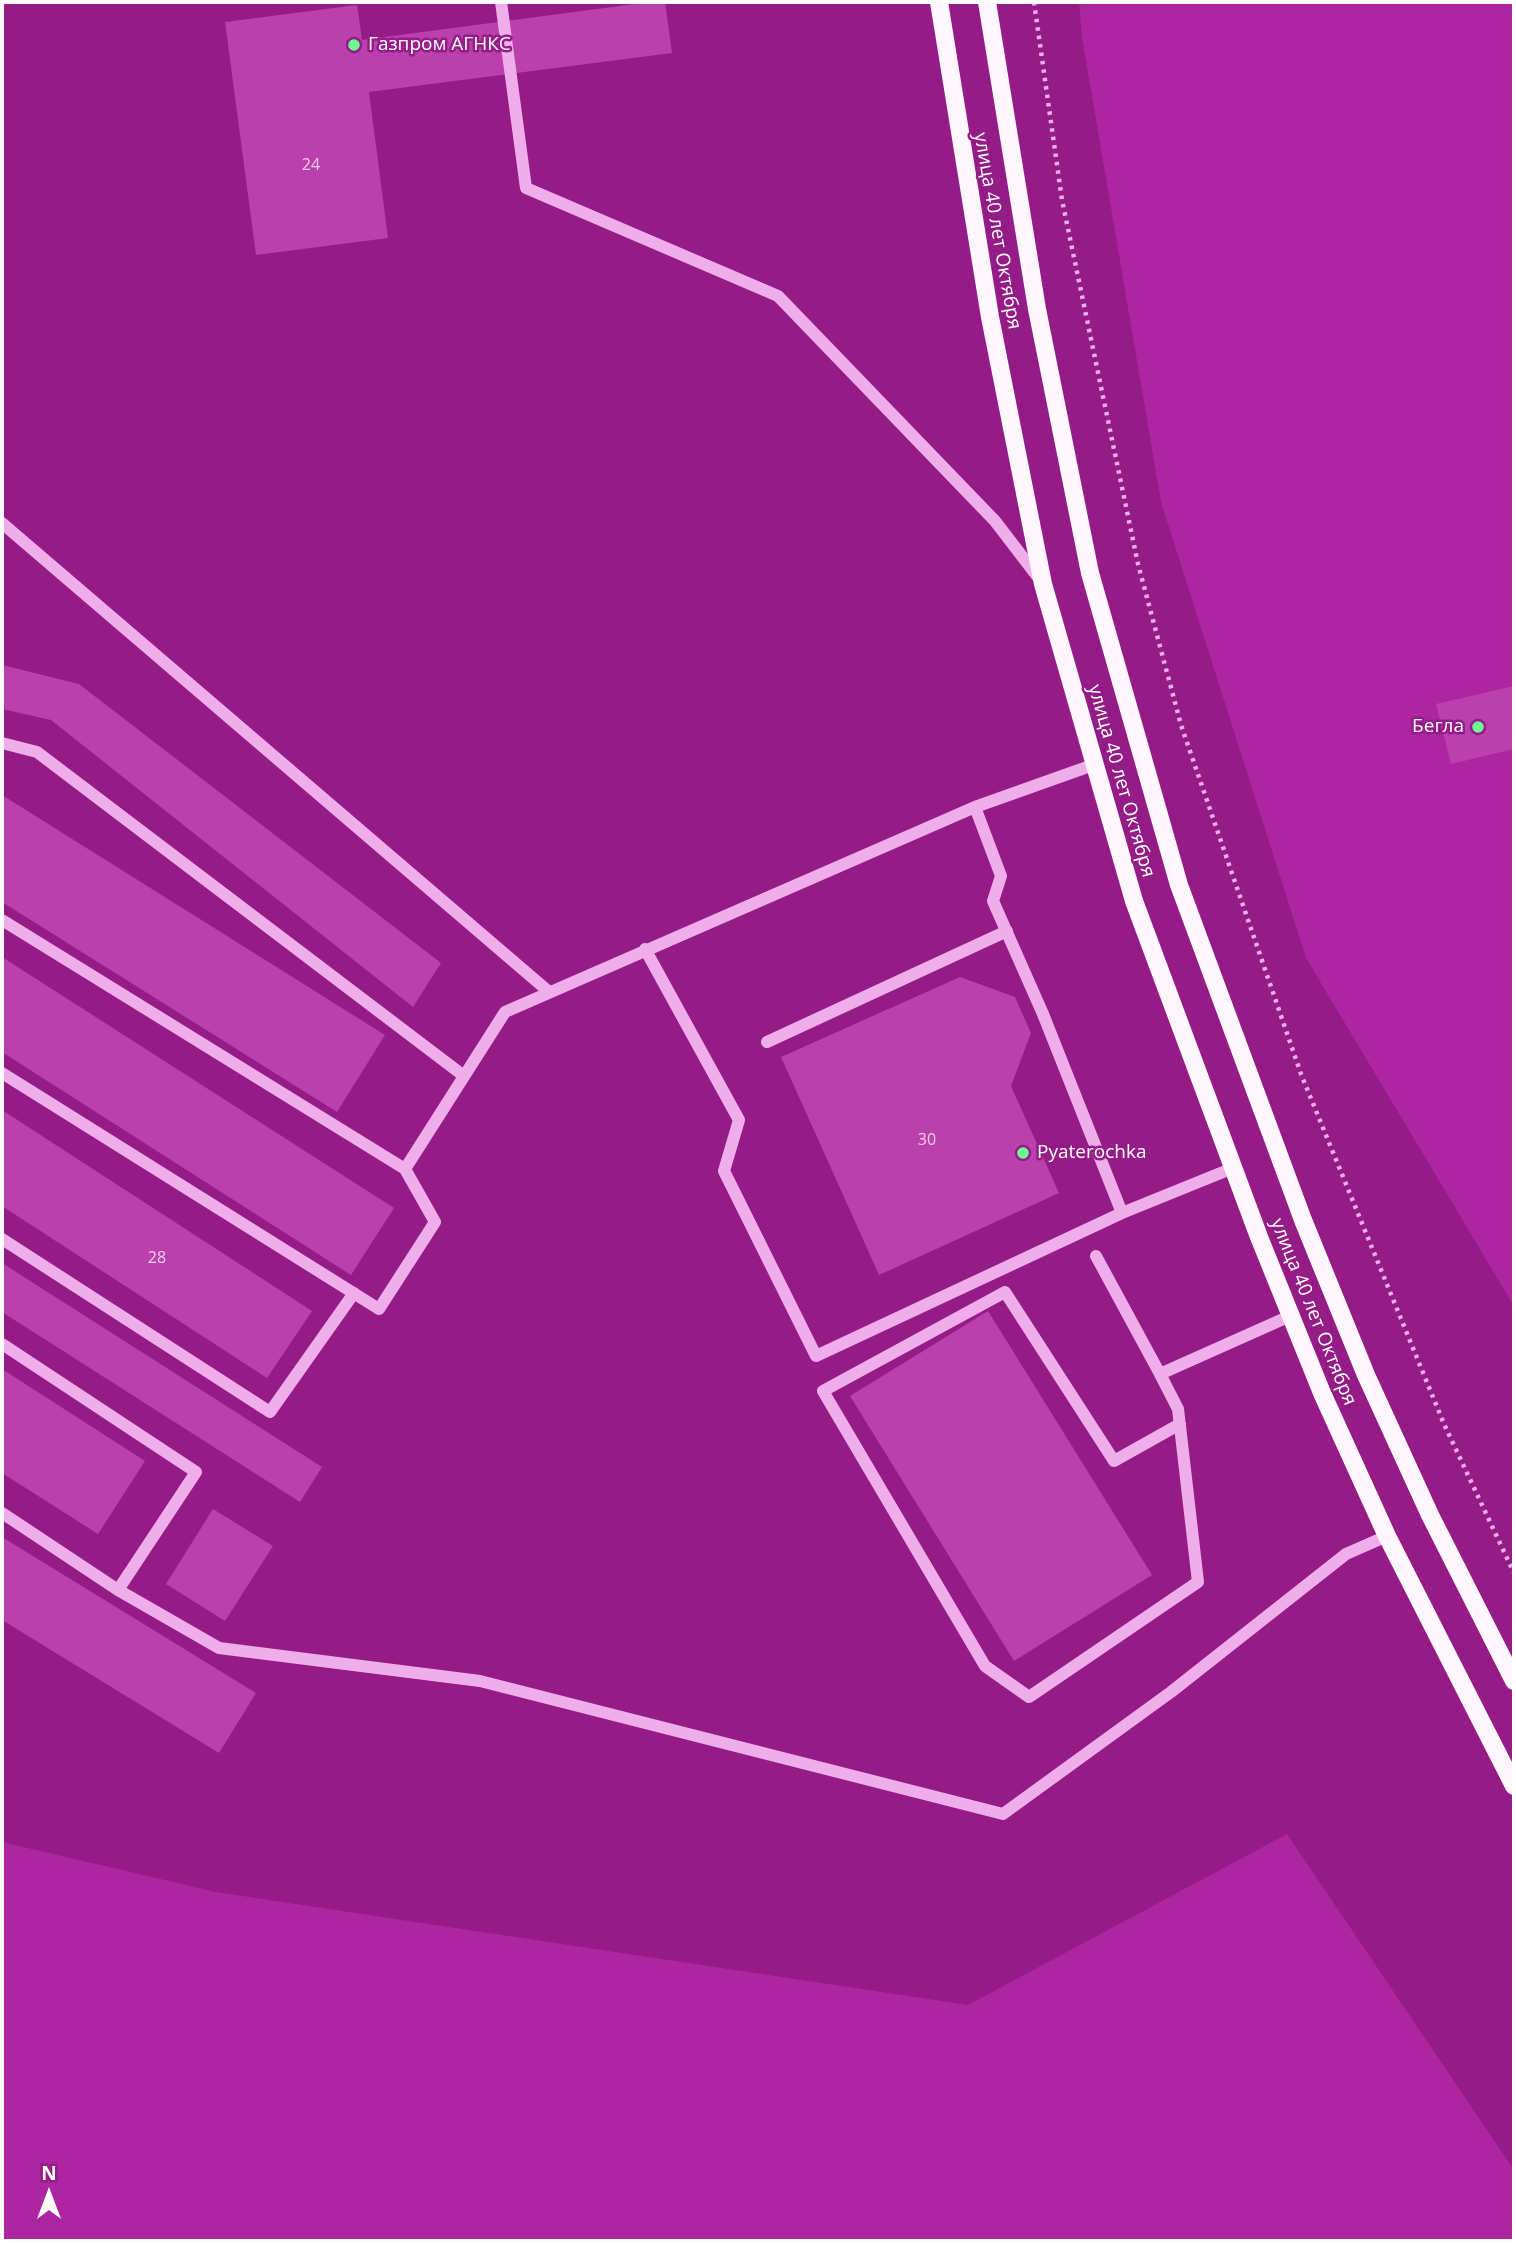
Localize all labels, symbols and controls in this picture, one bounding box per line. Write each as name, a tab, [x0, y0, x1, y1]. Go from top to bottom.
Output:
place label: Газпром АГНКС	[368, 34, 511, 56]
marker: Газпром АГНКС	[346, 37, 362, 53]
street label: улица 40 лет Октября	[968, 131, 1026, 331]
house number: 24	[302, 155, 320, 175]
street label: улица 40 лет Октября	[1083, 682, 1159, 880]
place label: Бегла	[1412, 716, 1464, 738]
marker: Бегла	[1470, 719, 1486, 735]
house number: 30	[918, 1130, 936, 1150]
place label: Pyaterochka	[1037, 1142, 1146, 1164]
marker: Pyaterochka	[1015, 1145, 1031, 1161]
street label: улица 40 лет Октября	[1265, 1215, 1361, 1409]
house number: 28	[148, 1248, 166, 1268]
north arrow	[14, 2159, 84, 2229]
text: N	[41, 2160, 57, 2186]

